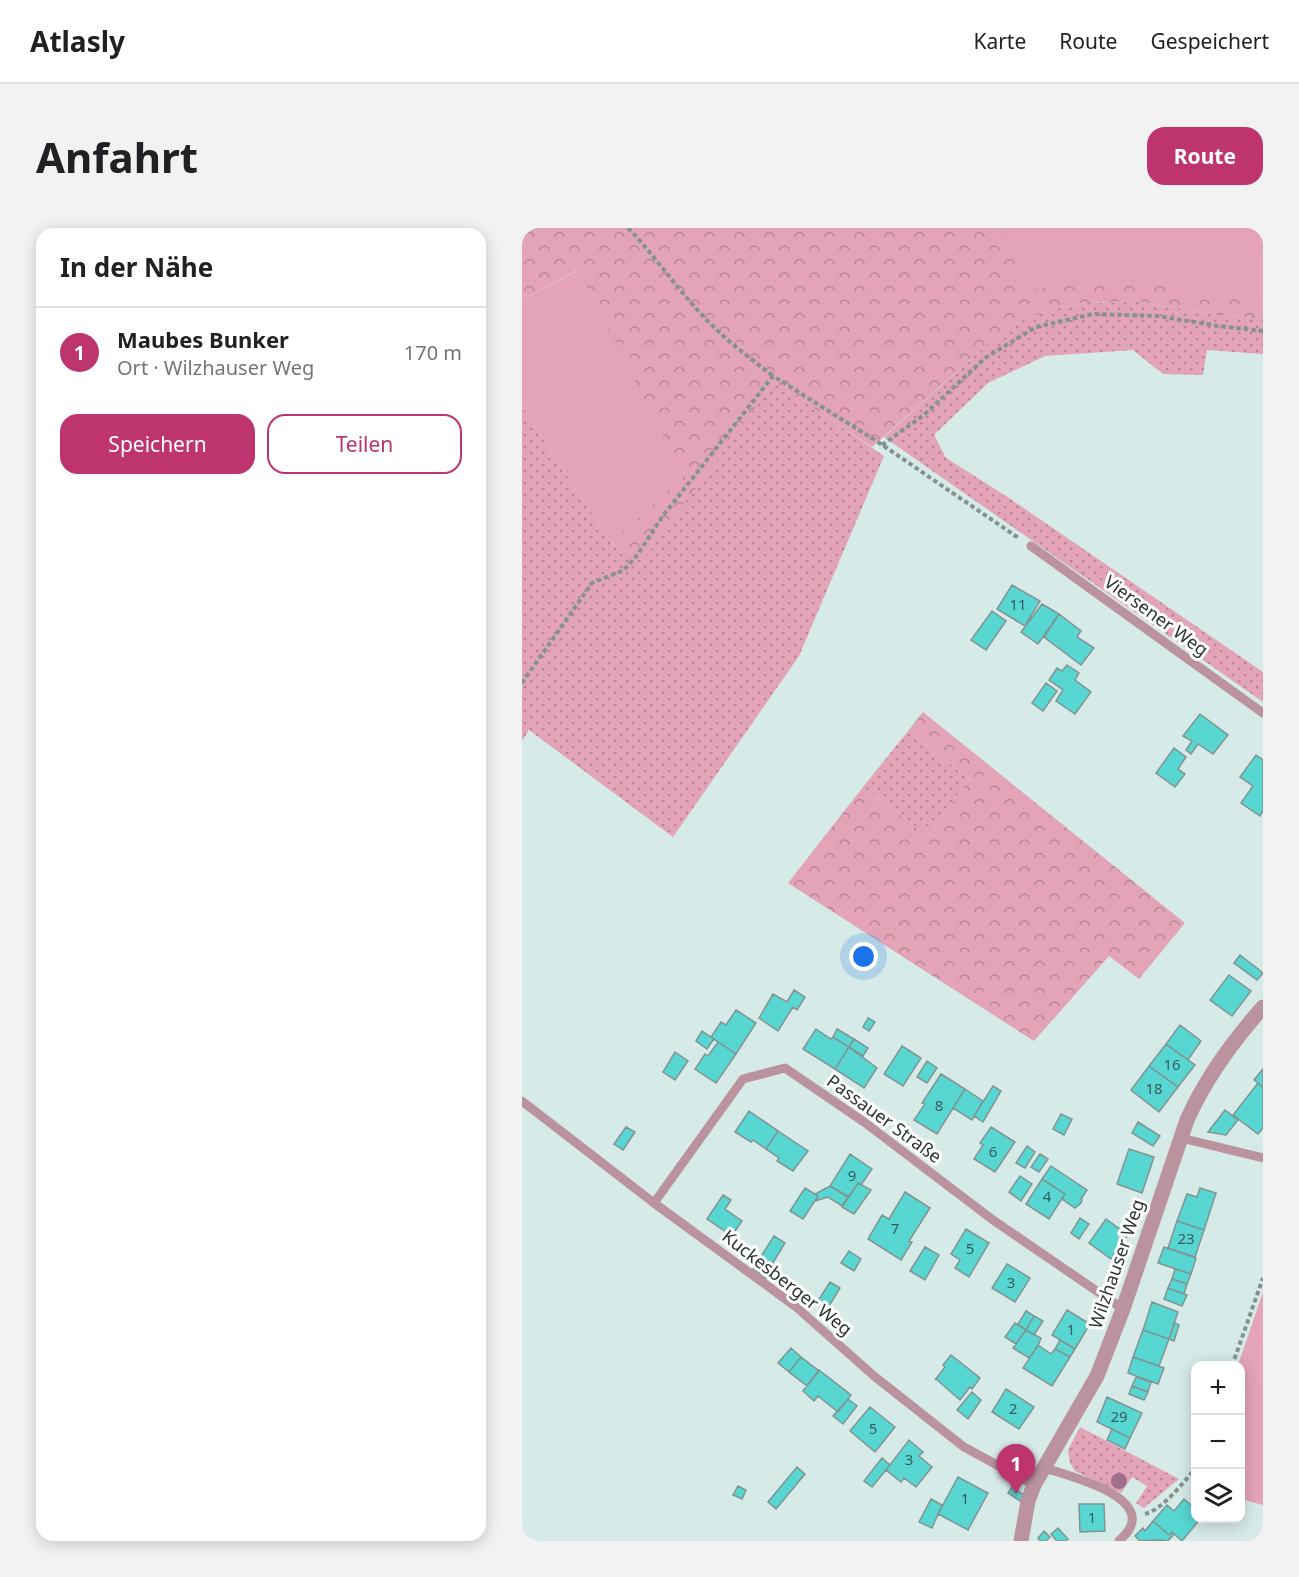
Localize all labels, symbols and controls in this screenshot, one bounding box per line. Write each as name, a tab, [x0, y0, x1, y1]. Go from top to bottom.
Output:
text: Atlasly	[30, 22, 125, 60]
text: Karte	[973, 27, 1026, 55]
text: Route	[1059, 27, 1117, 55]
text: Gespeichert	[1150, 27, 1269, 55]
button: Route	[1147, 127, 1263, 185]
text: Anfahrt	[36, 128, 198, 185]
text: In der Nähe	[60, 249, 213, 285]
text: Maubes Bunker	[117, 324, 289, 354]
text: 1	[74, 339, 85, 366]
text: 170 m	[404, 339, 462, 366]
text: Ort · Wilzhauser Weg	[117, 354, 314, 381]
button: Speichern	[60, 414, 255, 474]
button: Teilen	[267, 414, 462, 474]
street label: Viersener Weg	[1100, 569, 1213, 661]
house number: 11	[1009, 594, 1027, 614]
your location	[849, 942, 878, 971]
house number: 16	[1163, 1054, 1181, 1074]
street label: Passauer Straße	[822, 1068, 947, 1168]
house number: 18	[1145, 1078, 1163, 1098]
house number: 8	[935, 1095, 943, 1115]
house number: 6	[989, 1141, 997, 1161]
house number: 9	[848, 1165, 856, 1185]
house number: 4	[1043, 1186, 1052, 1206]
street label: Wilzhauser Weg	[1083, 1196, 1149, 1332]
house number: 7	[891, 1218, 899, 1238]
street label: Kuckesberger Weg	[718, 1224, 858, 1341]
house number: 23	[1177, 1228, 1195, 1248]
house number: 5	[966, 1238, 974, 1258]
house number: 3	[1007, 1272, 1015, 1292]
house number: 1	[1067, 1319, 1075, 1339]
map controls	[1191, 1361, 1245, 1523]
button: +	[1191, 1361, 1245, 1415]
house number: 2	[1009, 1398, 1017, 1418]
house number: 29	[1110, 1406, 1128, 1426]
button: −	[1191, 1415, 1245, 1469]
house number: 5	[869, 1418, 877, 1438]
pin: 1	[996, 1444, 1036, 1494]
house number: 3	[905, 1449, 913, 1469]
button: layers	[1191, 1469, 1245, 1523]
house number: 1	[961, 1488, 969, 1508]
house number: 1	[1088, 1507, 1096, 1527]

